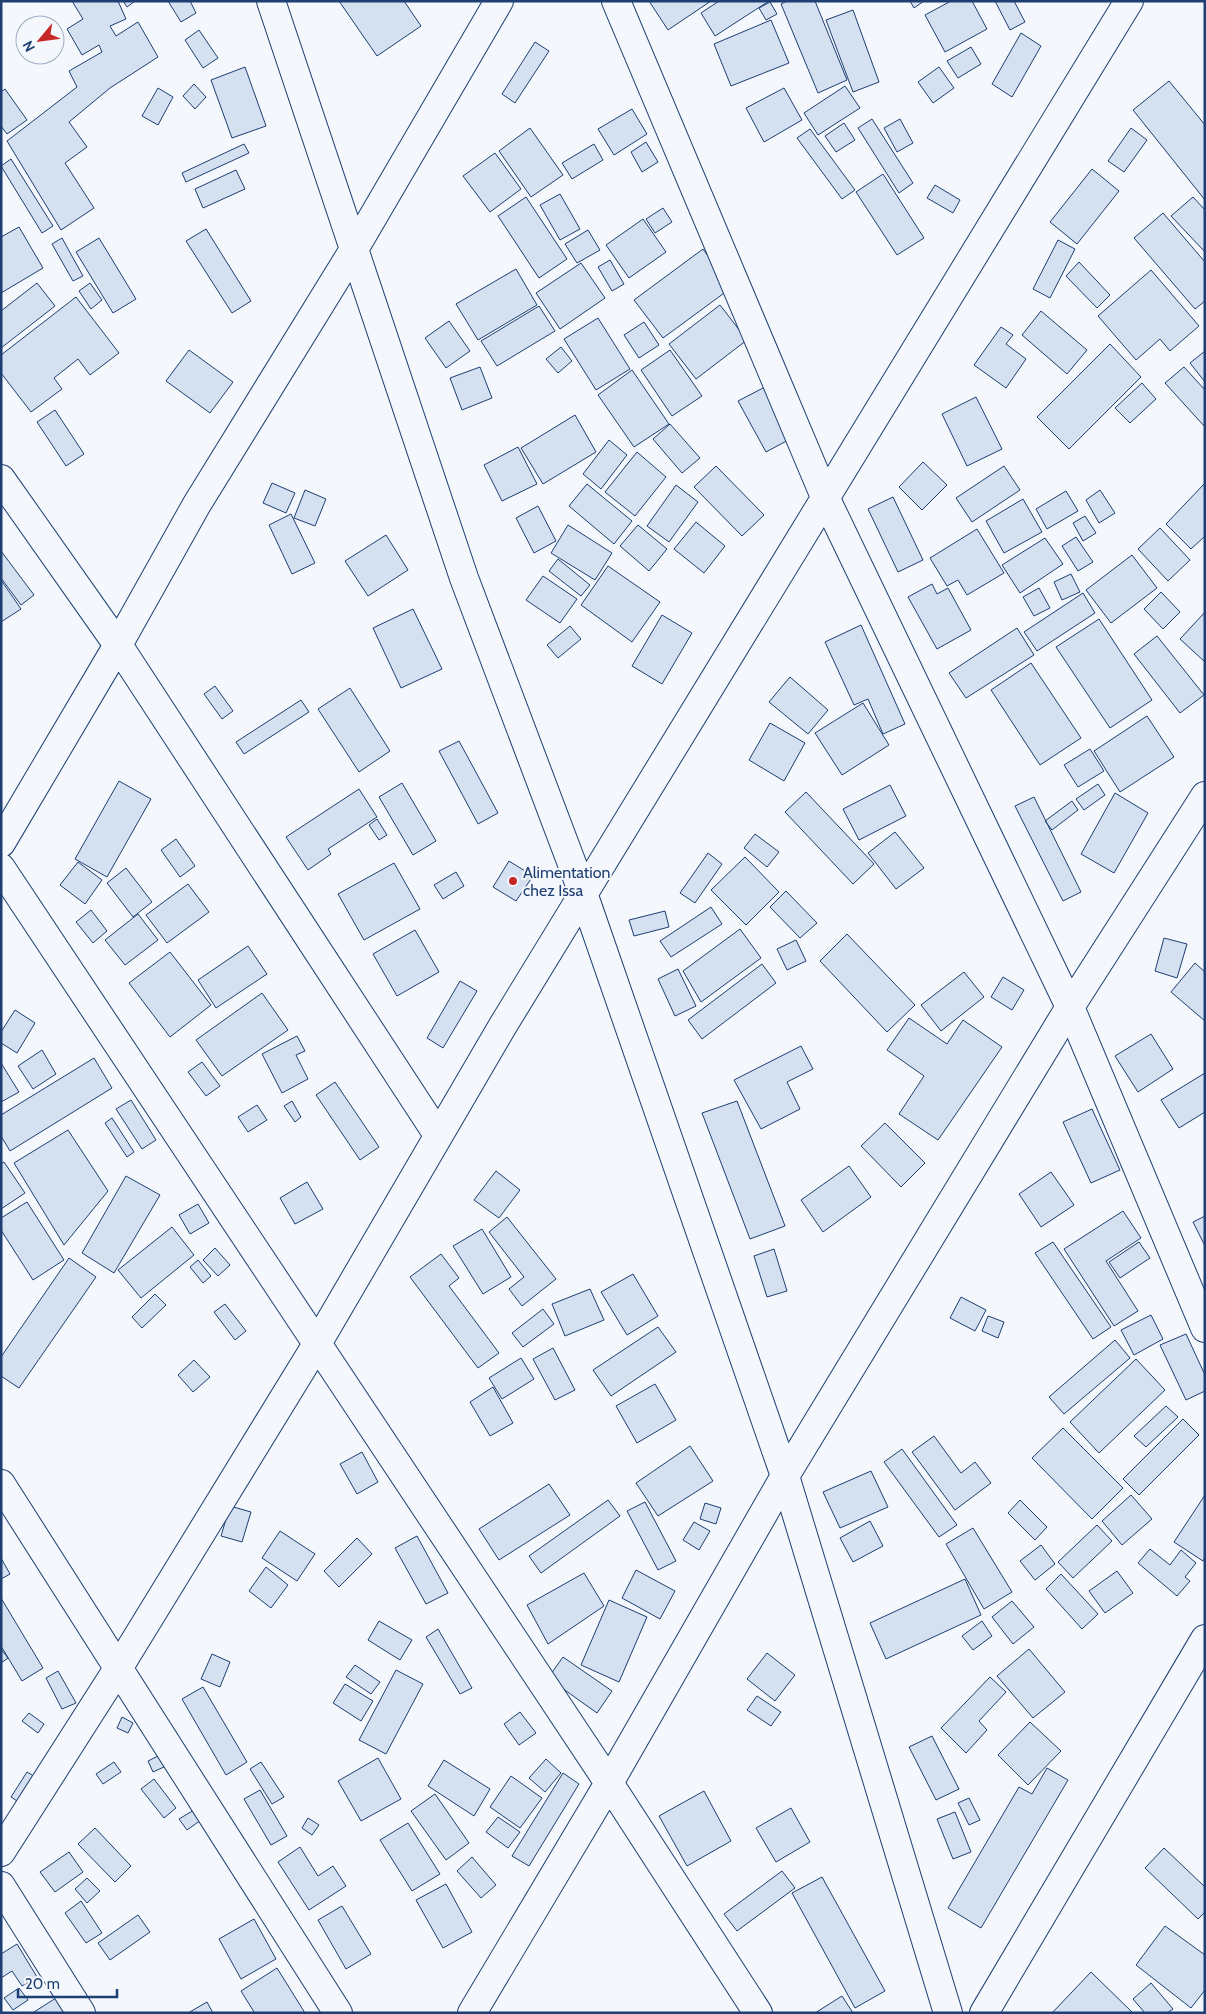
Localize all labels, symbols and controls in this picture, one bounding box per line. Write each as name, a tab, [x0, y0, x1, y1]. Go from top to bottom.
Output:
north arrow	[15, 15, 65, 65]
text: N	[18, 38, 39, 55]
place label: Alimentation chez Issa	[523, 863, 610, 900]
marker: Alimentation chez Issa	[507, 875, 519, 887]
scale bar	[18, 1966, 116, 1998]
text: 20 m	[25, 1975, 60, 1993]

